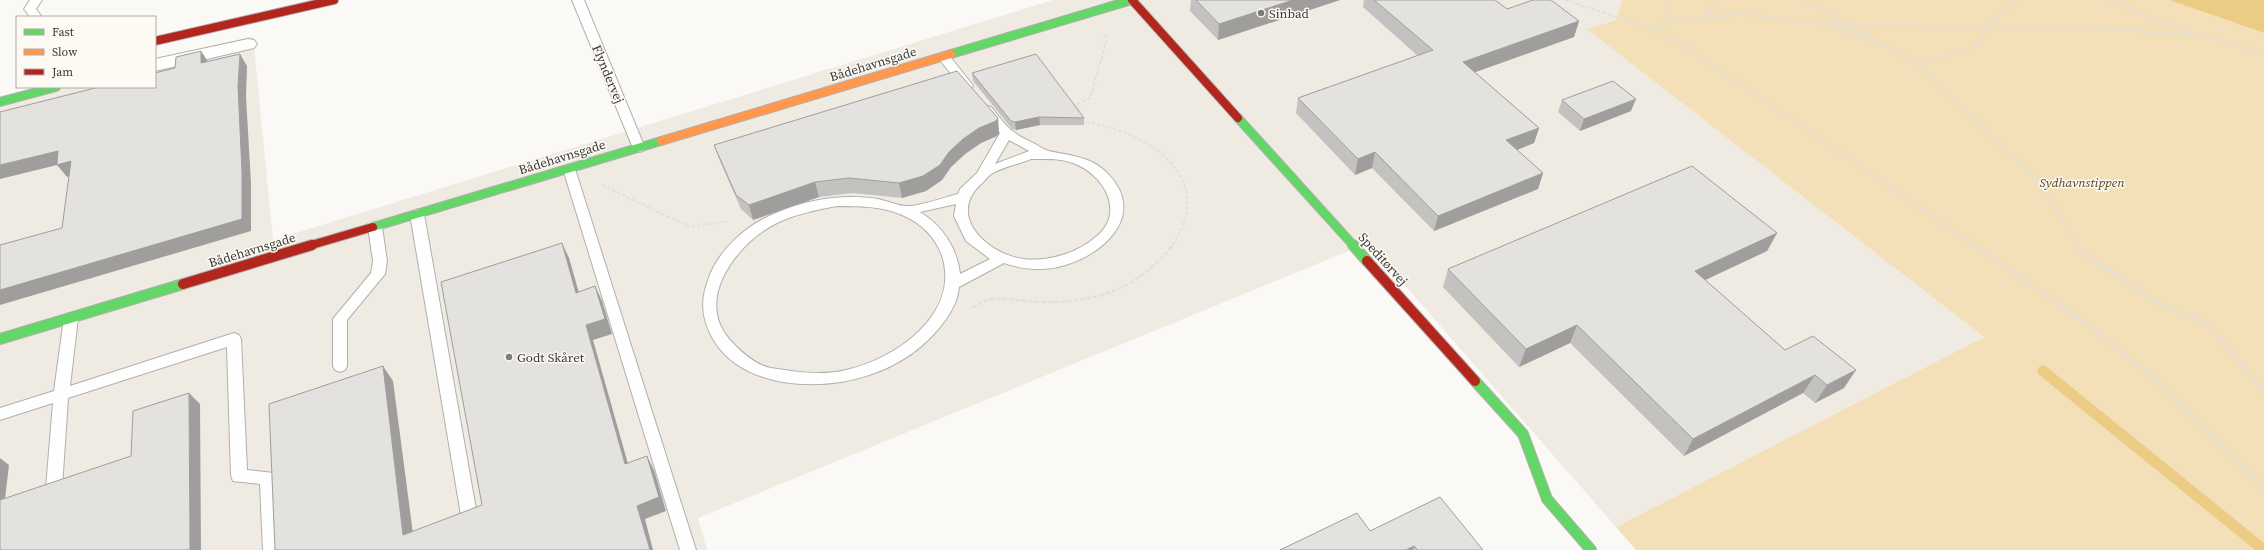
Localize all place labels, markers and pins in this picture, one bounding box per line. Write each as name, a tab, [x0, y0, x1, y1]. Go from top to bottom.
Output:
place label: Sinbad	[1269, 5, 1310, 22]
marker: Sinbad	[1256, 8, 1266, 18]
place label: Godt Skåret	[517, 349, 585, 366]
marker: Godt Skåret	[504, 352, 514, 362]

